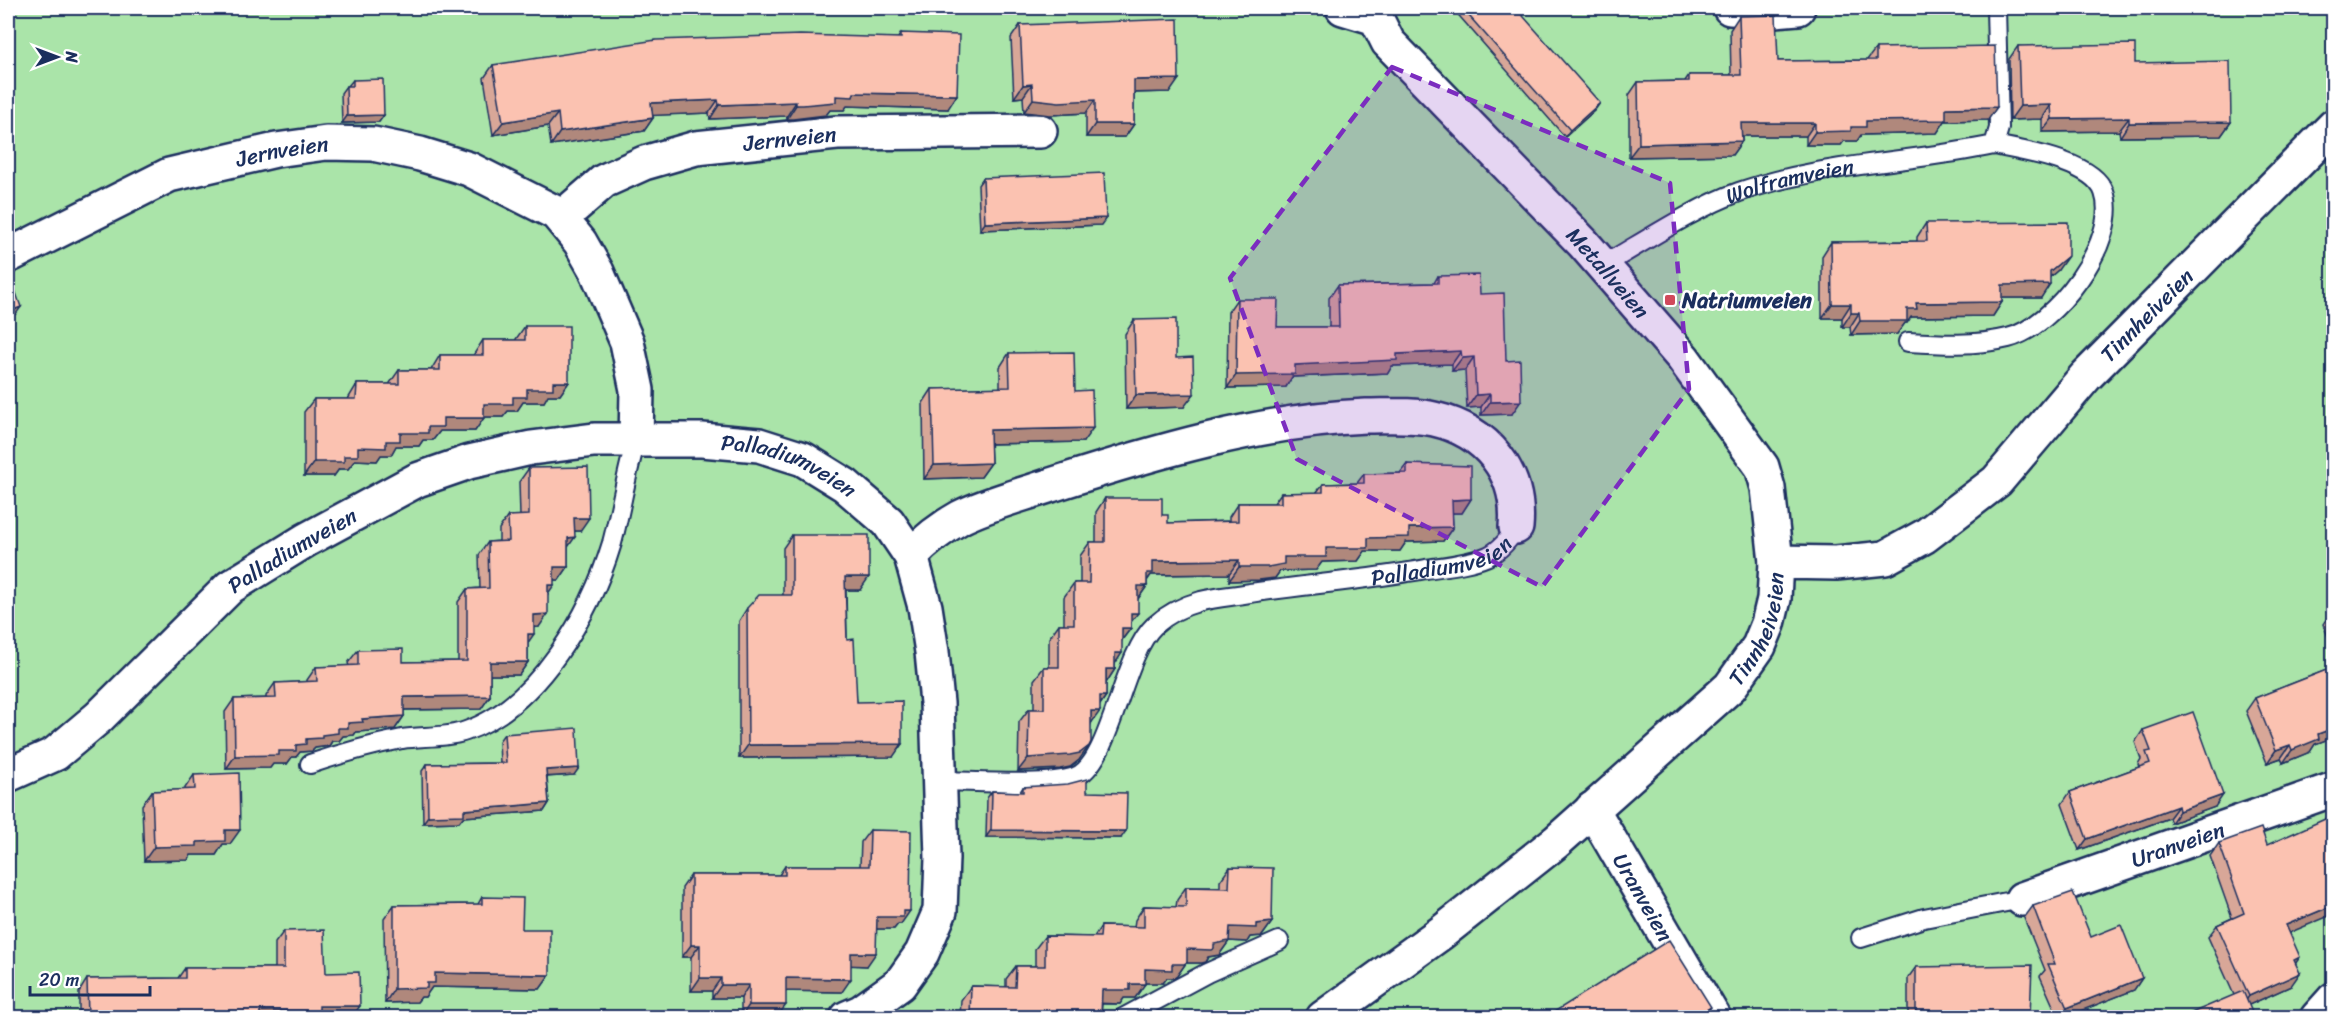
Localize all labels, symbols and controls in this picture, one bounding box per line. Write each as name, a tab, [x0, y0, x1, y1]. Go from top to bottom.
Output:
north arrow	[27, 27, 87, 87]
text: N	[57, 50, 86, 63]
street label: Jernveien	[740, 114, 838, 162]
street label: Jernveien	[231, 123, 331, 178]
street label: Wolframveien	[1720, 147, 1856, 215]
street label: Metallveien	[1557, 217, 1660, 328]
street label: Tinnheiveien	[2090, 258, 2203, 372]
place label: Natriumveien	[1681, 281, 1812, 320]
marker: Natriumveien	[1663, 293, 1677, 307]
street label: Palladiumveien	[719, 422, 867, 507]
street label: Palladiumveien	[220, 496, 364, 604]
street label: Palladiumveien	[1369, 526, 1522, 597]
street label: Tinnheiveien	[1717, 571, 1795, 694]
street label: Uranveien	[2125, 810, 2230, 879]
street label: Uranveien	[1602, 845, 1685, 949]
scale bar	[30, 959, 150, 997]
text: 20 m	[39, 964, 79, 996]

